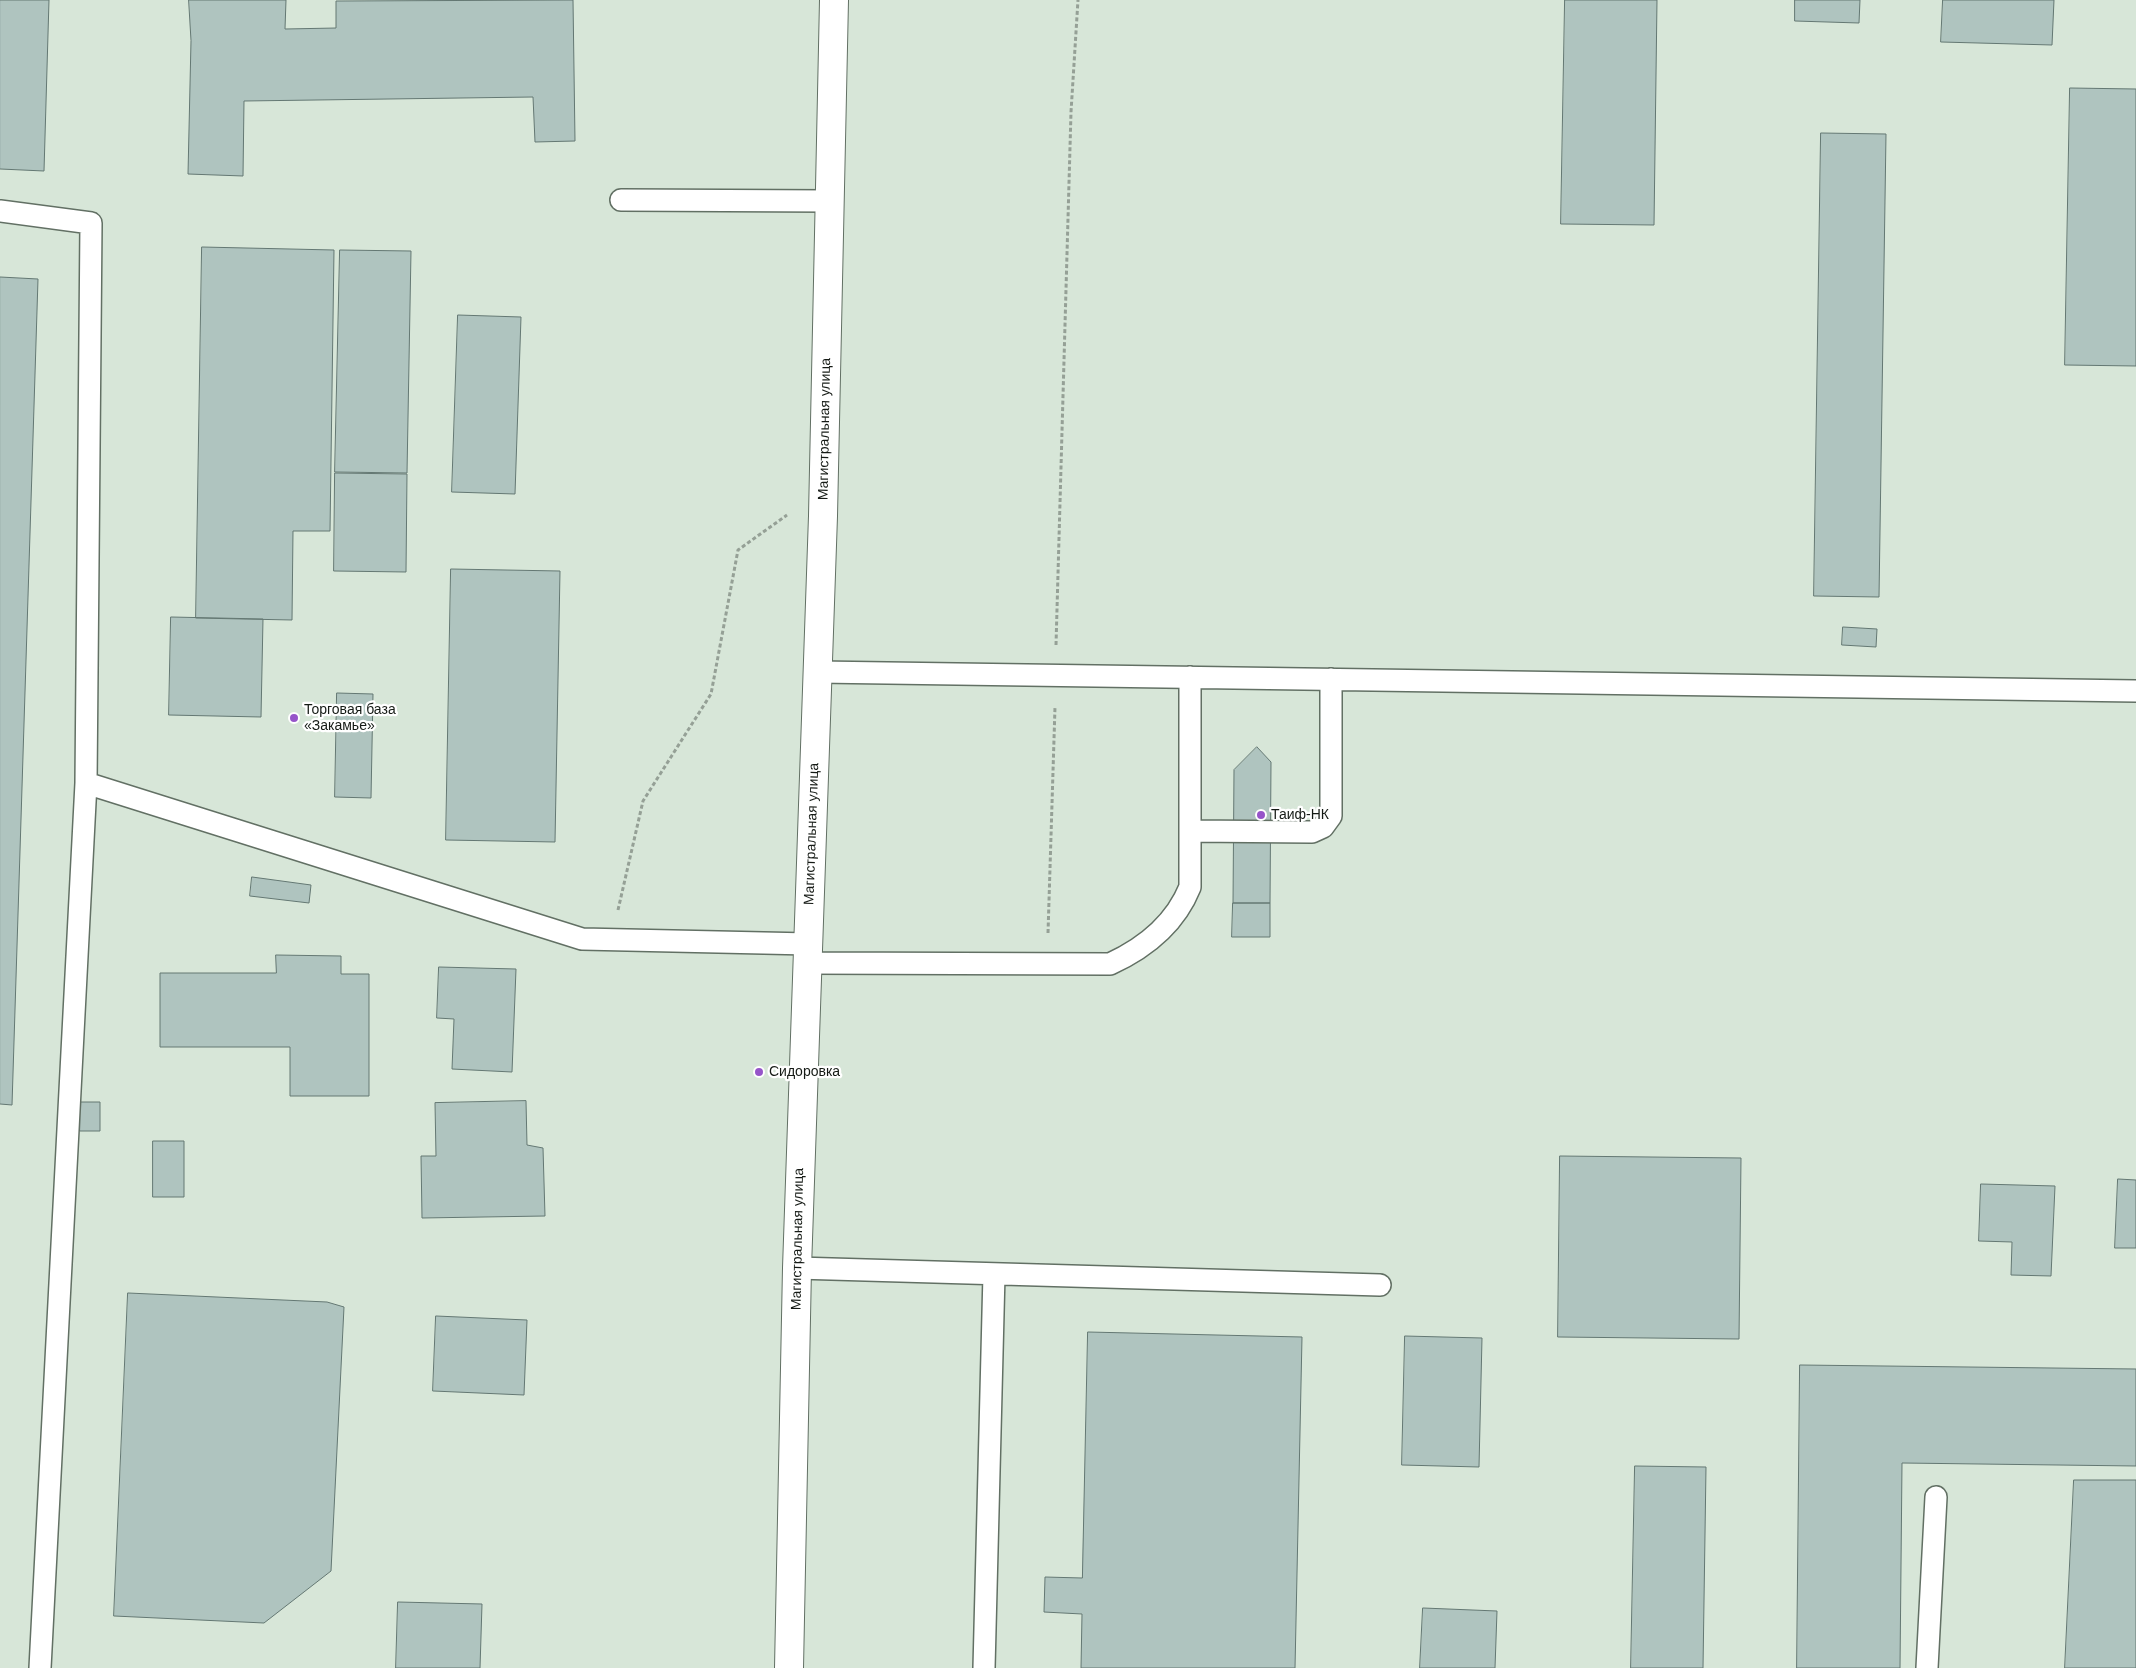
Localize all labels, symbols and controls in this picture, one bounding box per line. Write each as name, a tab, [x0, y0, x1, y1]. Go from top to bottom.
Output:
street label: Магистральная улица	[815, 358, 835, 500]
place label: Торговая база «Закамье»	[304, 702, 396, 734]
marker: Торговая база «Закамье»	[288, 712, 300, 724]
street label: Магистральная улица	[801, 763, 823, 905]
place label: Таиф-НК	[1271, 807, 1329, 823]
marker: Таиф-НК	[1255, 809, 1267, 821]
place label: Сидоровка	[769, 1064, 840, 1080]
marker: Сидоровка	[753, 1066, 765, 1078]
street label: Магистральная улица	[788, 1168, 808, 1310]

